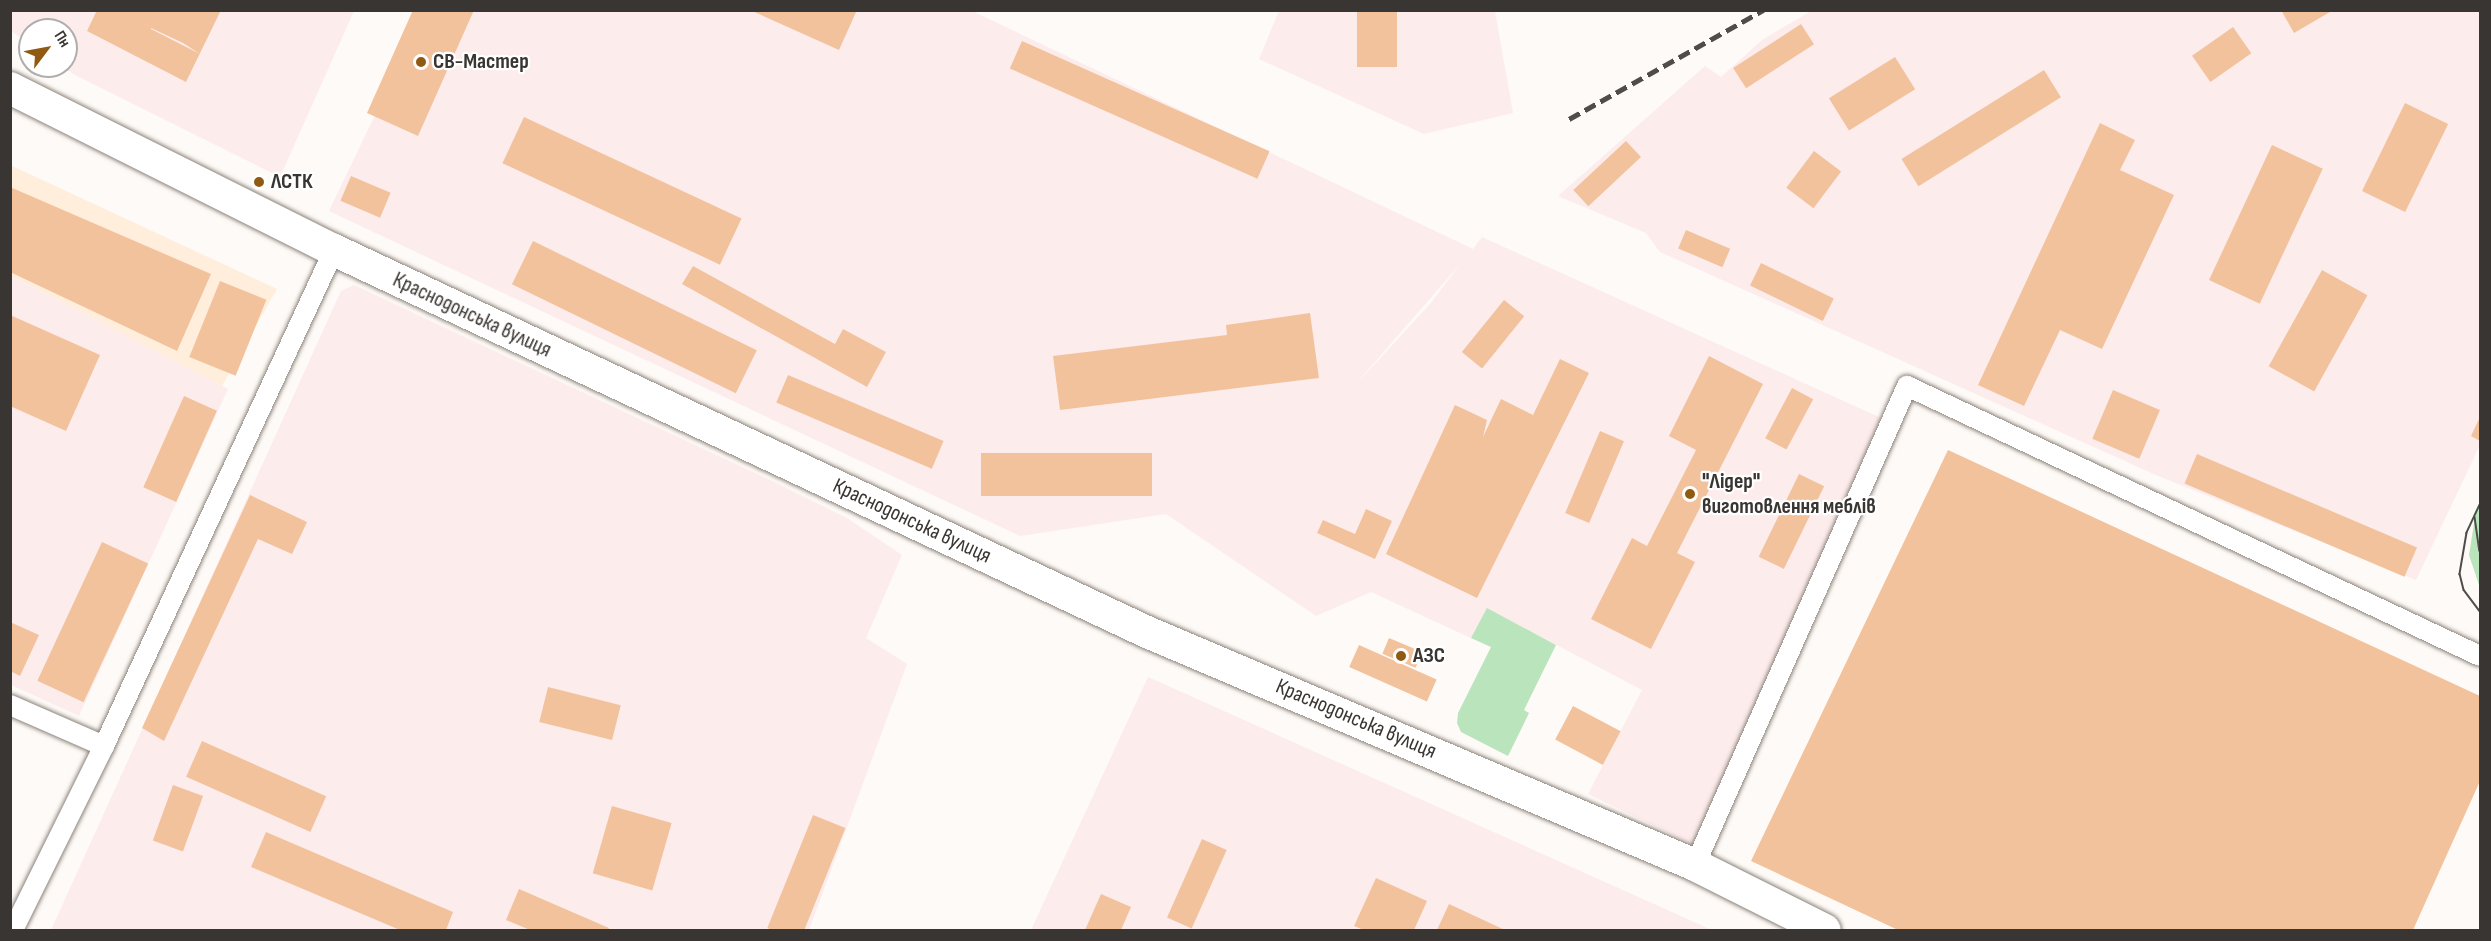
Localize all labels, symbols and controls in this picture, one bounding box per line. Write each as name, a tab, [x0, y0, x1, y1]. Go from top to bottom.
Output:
north arrow	[18, 18, 78, 78]
text: Пн	[50, 28, 74, 51]
place label: СВ-Мастер	[433, 49, 529, 75]
marker: СВ-Мастер	[414, 55, 428, 69]
place label: ЛСТК	[271, 169, 313, 195]
marker: ЛСТК	[252, 175, 266, 189]
street label: Краснодонська вулиця	[389, 267, 555, 363]
place label: "Лідер" виготовлення меблів	[1702, 468, 1876, 520]
street label: Краснодонська вулиця	[829, 473, 995, 569]
marker: "Лідер" виготовлення меблів	[1683, 487, 1697, 501]
place label: АЗС	[1413, 643, 1445, 669]
marker: АЗС	[1394, 649, 1408, 663]
street label: Краснодонська вулиця	[1272, 673, 1440, 765]

